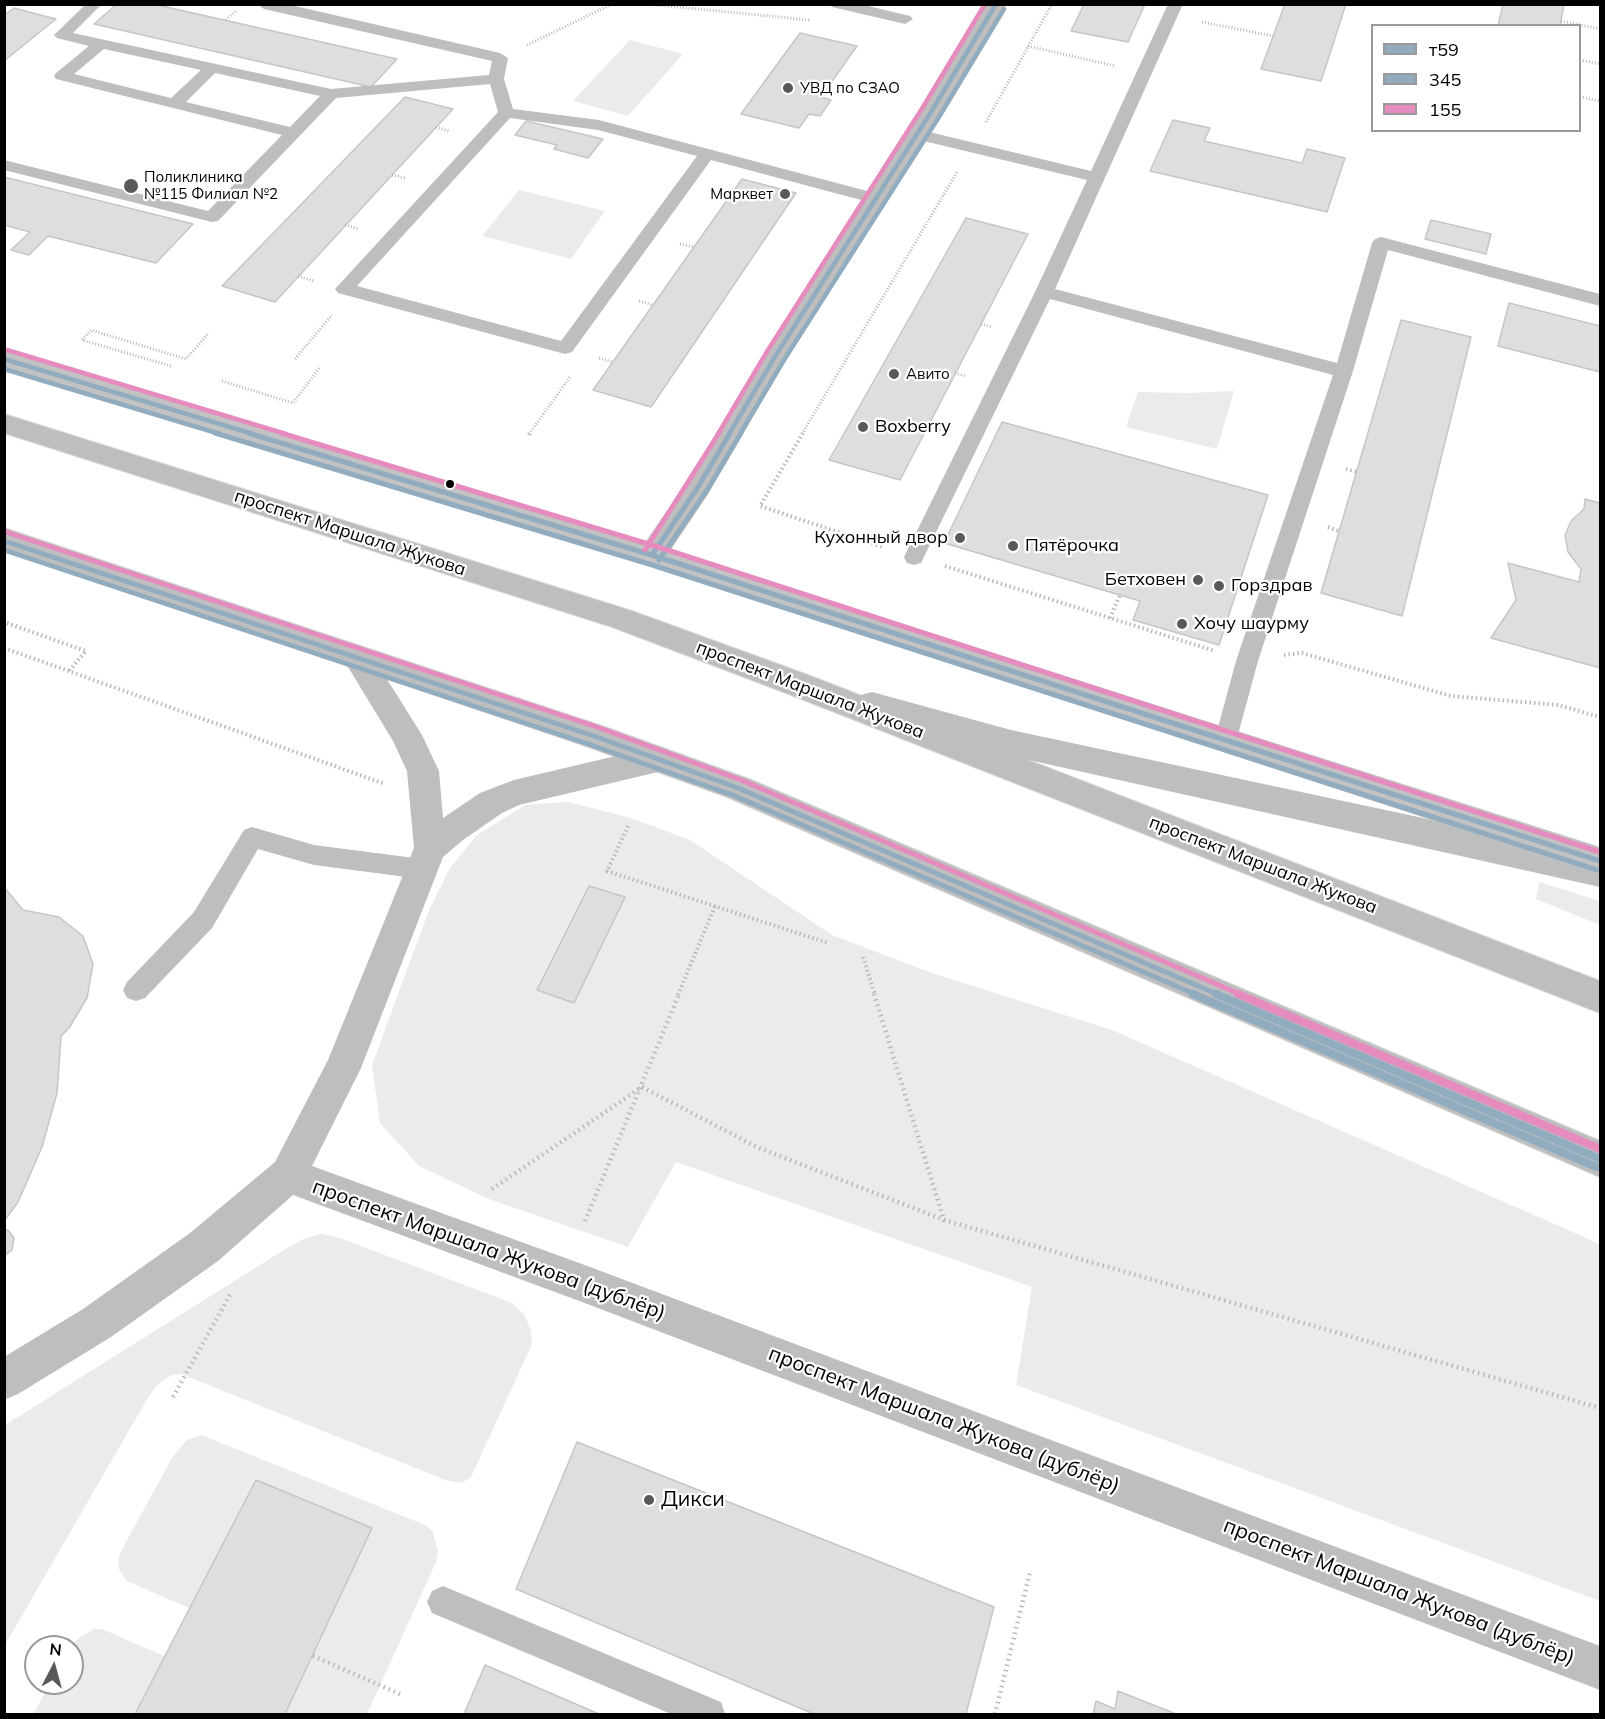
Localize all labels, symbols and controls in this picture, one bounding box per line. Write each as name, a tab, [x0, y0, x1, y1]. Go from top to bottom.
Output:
legend	[1371, 24, 1581, 132]
text: т59	[1429, 38, 1459, 61]
text: 345	[1429, 68, 1461, 91]
place label: УВД по СЗАО	[800, 79, 900, 97]
marker: УВД по СЗАО	[781, 81, 795, 95]
text: 155	[1429, 98, 1461, 121]
place label: Поликлиника №115 Филиал №2	[144, 168, 278, 203]
marker: Поликлиника №115 Филиал №2	[122, 177, 140, 195]
place label: Марквет	[710, 185, 773, 203]
marker: Марквет	[778, 187, 792, 201]
place label: Авито	[906, 365, 950, 383]
marker: Авито	[887, 367, 901, 381]
place label: Boxberry	[875, 416, 951, 438]
marker: Boxberry	[856, 420, 870, 434]
unlabelled marker	[444, 478, 456, 490]
street label: проспект Маршала Жукова	[231, 485, 469, 581]
place label: Кухонный двор	[814, 527, 948, 549]
marker: Кухонный двор	[953, 531, 967, 545]
place label: Пятёрочка	[1025, 535, 1119, 557]
marker: Пятёрочка	[1006, 539, 1020, 553]
place label: Бетховен	[1105, 569, 1186, 591]
marker: Бетховен	[1191, 573, 1205, 587]
place label: Горздрав	[1231, 575, 1313, 597]
marker: Горздрав	[1212, 579, 1226, 593]
place label: Хочу шаурму	[1194, 613, 1309, 635]
marker: Хочу шаурму	[1175, 617, 1189, 631]
street label: проспект Маршала Жукова	[693, 637, 927, 743]
street label: проспект Маршала Жукова	[1146, 812, 1380, 918]
street label: проспект Маршала Жукова (дублёр)	[309, 1174, 669, 1326]
street label: проспект Маршала Жукова (дублёр)	[765, 1341, 1123, 1499]
place label: Дикси	[661, 1487, 725, 1513]
marker: Дикси	[642, 1493, 656, 1507]
street label: проспект Маршала Жукова (дублёр)	[1220, 1513, 1578, 1671]
north arrow	[24, 1635, 84, 1695]
text: N	[49, 1639, 63, 1660]

